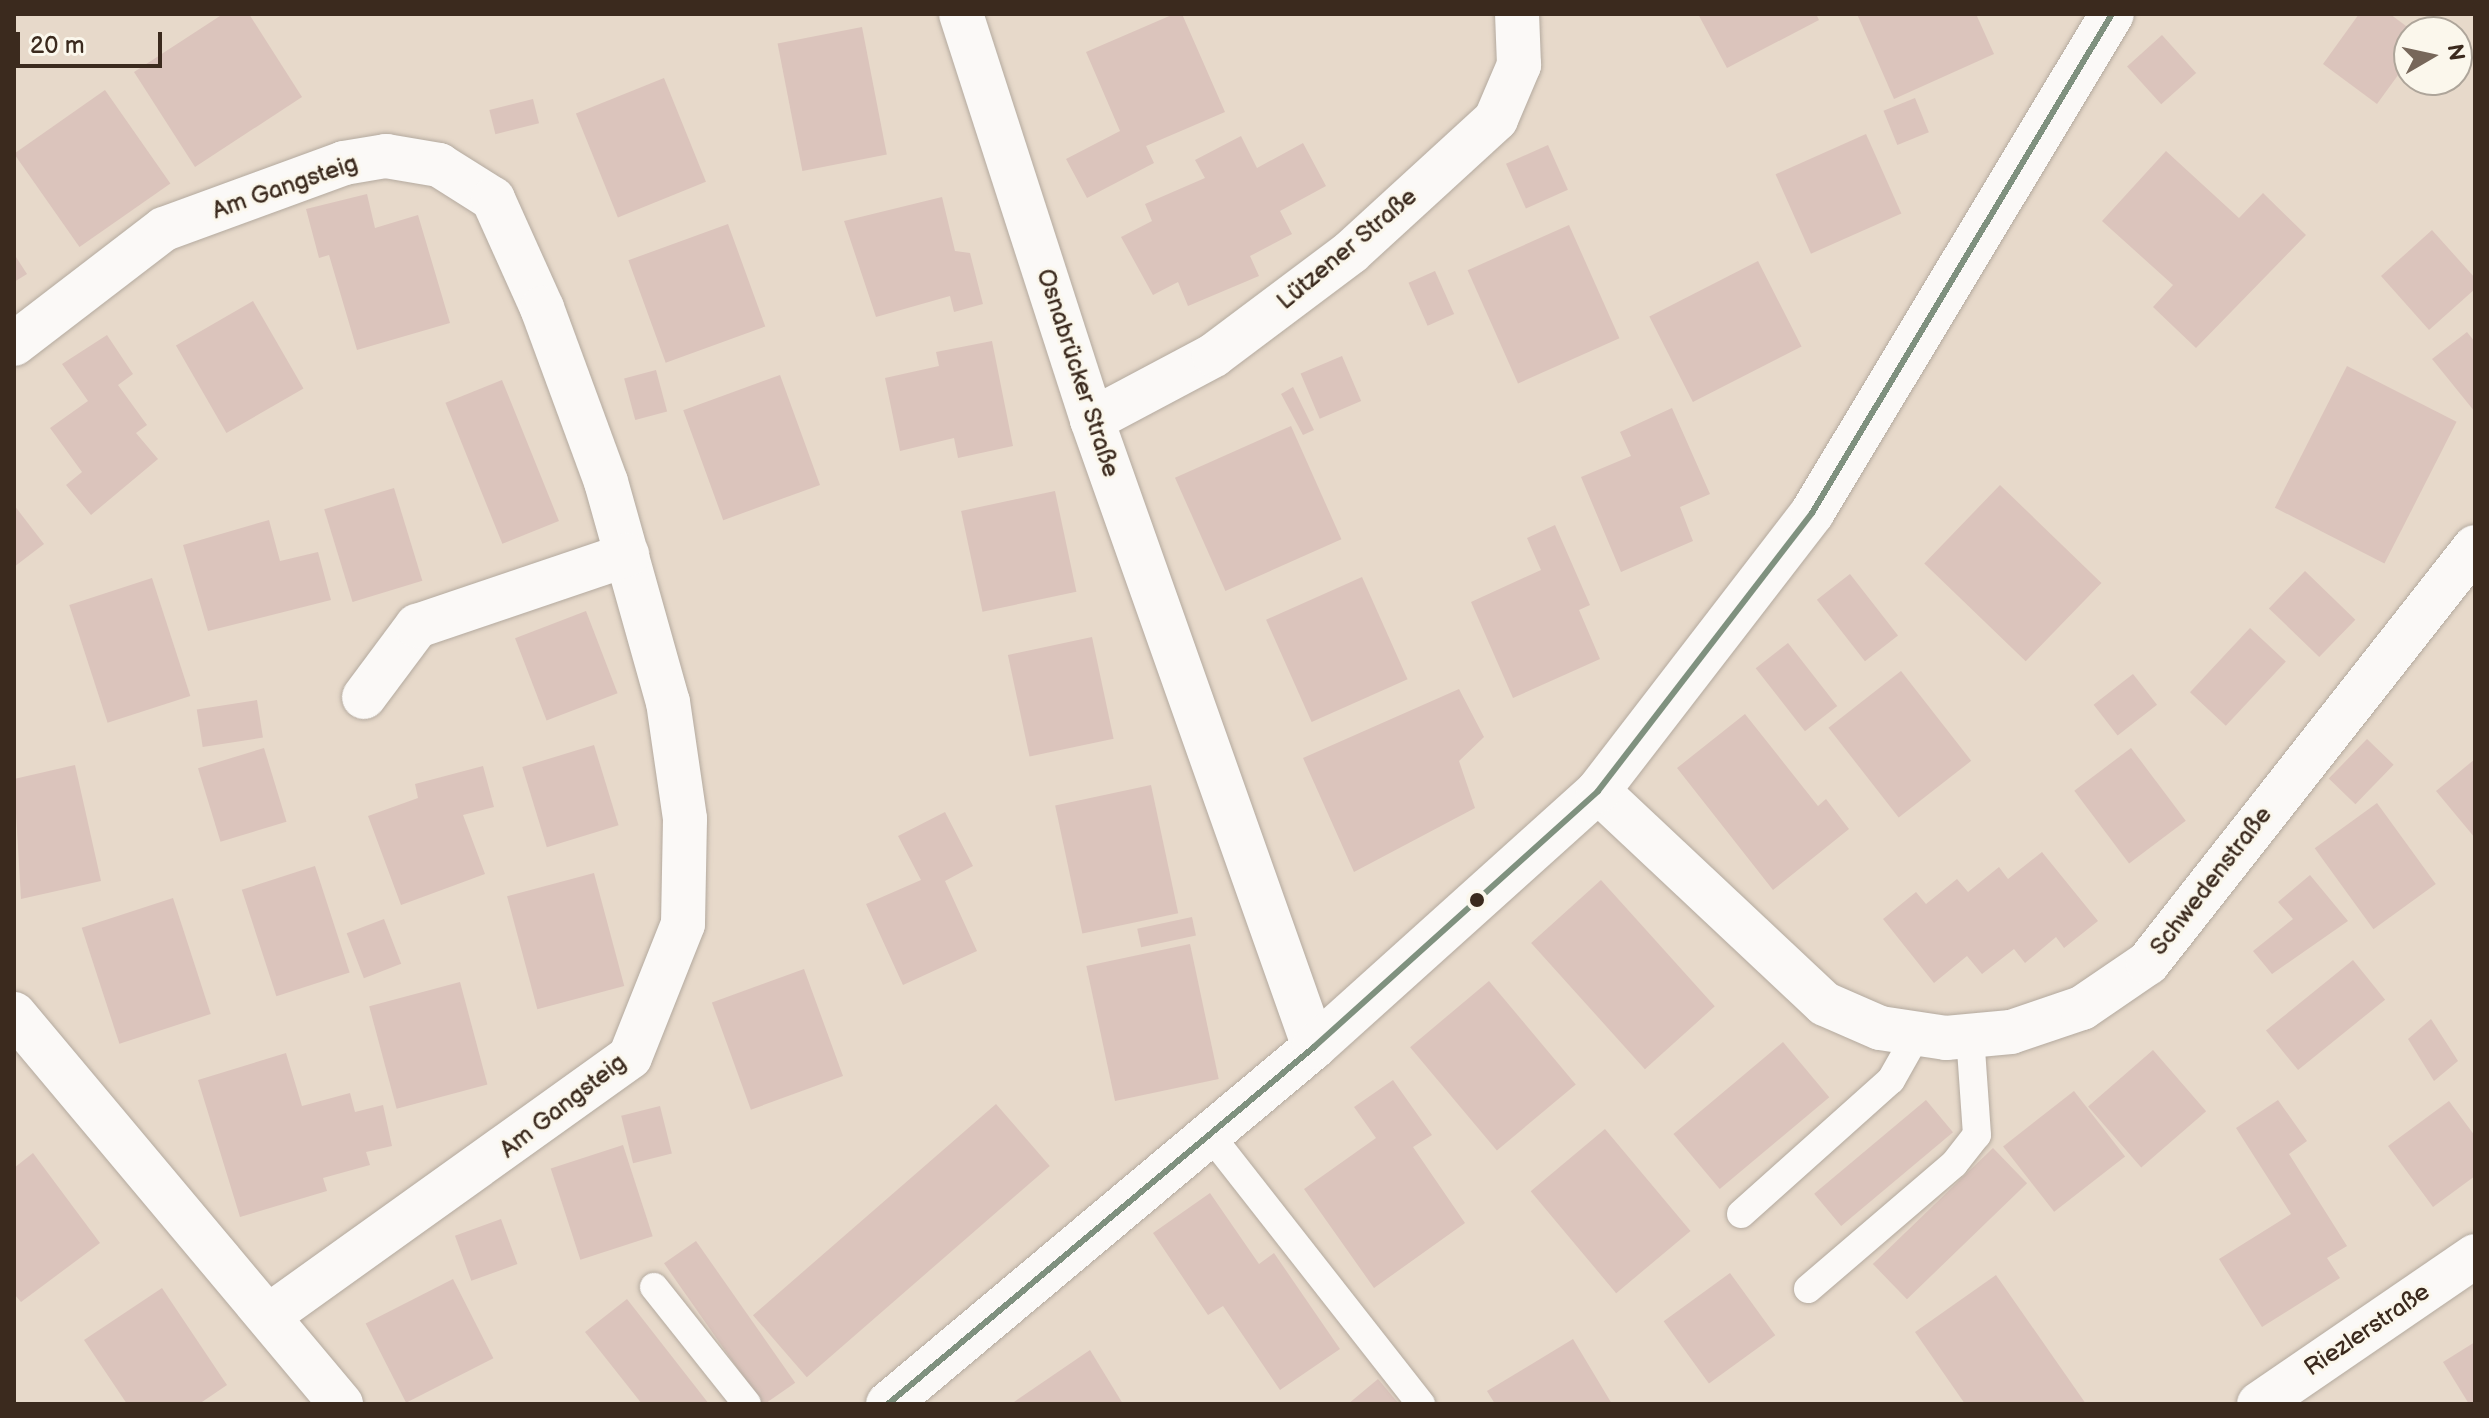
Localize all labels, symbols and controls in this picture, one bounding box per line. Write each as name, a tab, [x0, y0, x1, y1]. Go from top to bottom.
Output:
scale bar	[20, 16, 166, 66]
north arrow	[2393, 16, 2473, 96]
text: 20 m	[30, 31, 85, 60]
text: N	[2441, 42, 2470, 63]
street label: Am Gangsteig	[208, 149, 362, 225]
street label: Lützener Straße	[1271, 182, 1423, 316]
street label: Osnabrücker Straße	[1031, 265, 1125, 481]
street label: Schwedenstraße	[2144, 801, 2278, 961]
unlabelled marker	[1469, 892, 1485, 908]
street label: Am Gangsteig	[494, 1048, 632, 1164]
street label: Riezlerstraße	[2299, 1277, 2435, 1383]

